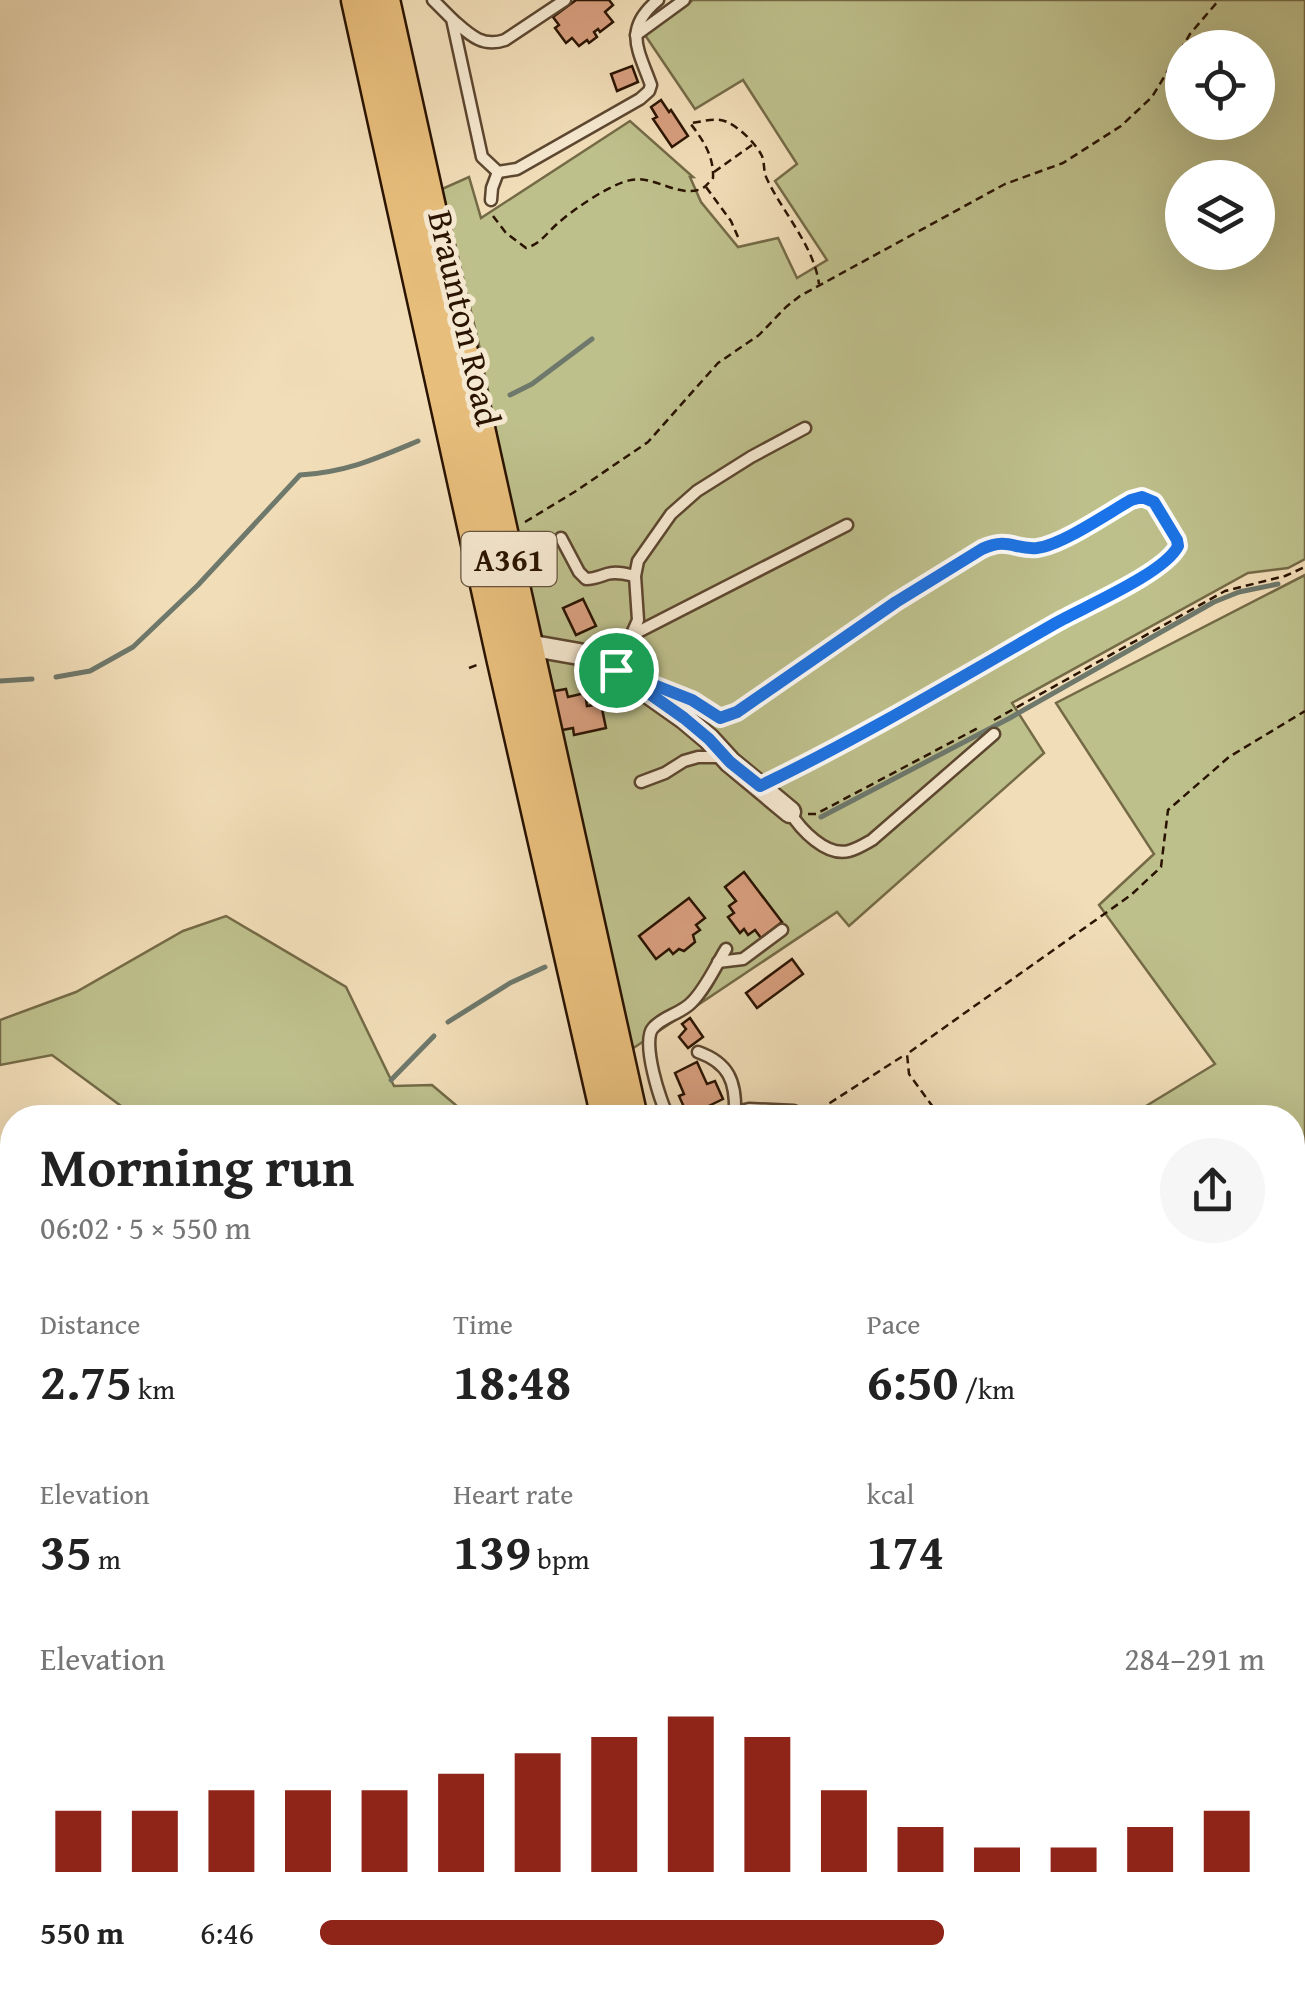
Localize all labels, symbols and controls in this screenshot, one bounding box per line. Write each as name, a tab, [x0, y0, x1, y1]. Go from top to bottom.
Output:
map controls	[1165, 30, 1275, 270]
button: locate	[1165, 30, 1275, 140]
button: layers	[1165, 160, 1275, 270]
street label: Braunton Road	[415, 205, 515, 431]
road number: A361	[462, 532, 556, 586]
pin	[574, 628, 659, 713]
icon: arrive	[589, 643, 644, 698]
text: Morning run	[40, 1126, 354, 1206]
button: share	[1160, 1138, 1265, 1243]
text: 06:02 · 5 × 550 m	[40, 1204, 251, 1251]
text: Distance	[40, 1303, 140, 1344]
text: Time	[453, 1303, 513, 1344]
text: Pace	[867, 1303, 921, 1344]
text: 2.75	[40, 1344, 132, 1417]
text: 18:48	[453, 1344, 571, 1417]
text: 6:50	[867, 1344, 959, 1417]
text: km	[132, 1368, 175, 1409]
text: /km	[959, 1368, 1015, 1409]
text: Elevation	[40, 1473, 150, 1514]
text: Heart rate	[453, 1473, 573, 1514]
text: kcal	[867, 1473, 914, 1514]
text: 35	[40, 1514, 92, 1587]
text: 139	[453, 1514, 531, 1587]
text: 174	[867, 1514, 944, 1587]
text: m	[92, 1538, 121, 1579]
text: bpm	[531, 1538, 590, 1579]
text: Elevation	[40, 1635, 165, 1682]
text: 284–291 m	[1124, 1635, 1265, 1682]
text: 550 m	[40, 1909, 124, 1956]
text: 6:46	[200, 1909, 254, 1956]

